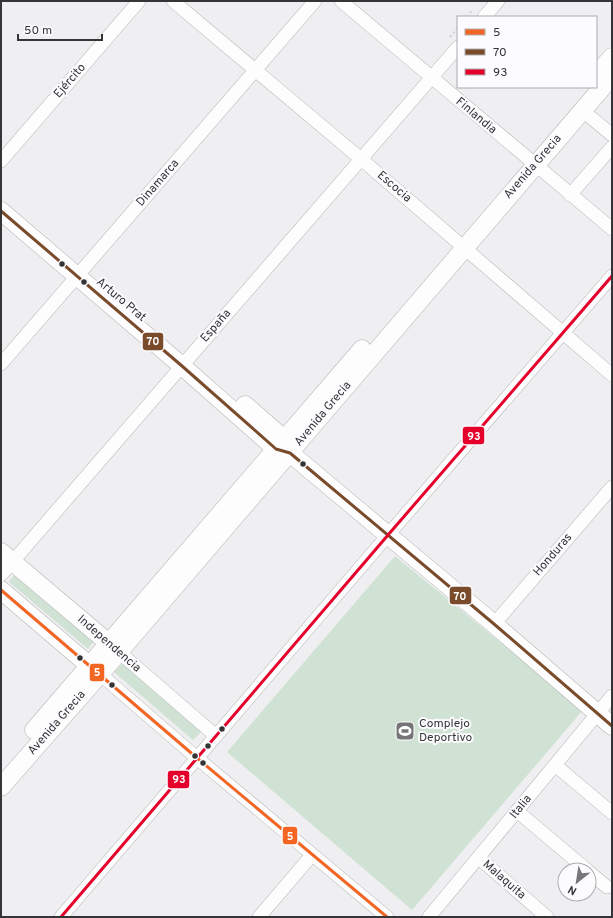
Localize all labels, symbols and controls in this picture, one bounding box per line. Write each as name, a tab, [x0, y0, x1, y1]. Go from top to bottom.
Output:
scale bar	[18, 16, 102, 42]
legend	[457, 16, 597, 88]
text: 50 m	[24, 23, 52, 39]
text: 5	[493, 25, 500, 41]
text: 70	[493, 45, 507, 61]
street label: Ejército	[50, 60, 90, 102]
text: 93	[493, 65, 507, 81]
street label: Finlandia	[452, 94, 500, 138]
street label: Avenida Grecia	[501, 131, 565, 203]
street label: Dinamarca	[133, 156, 183, 210]
street label: Escocia	[373, 168, 415, 206]
unlabelled marker	[57, 259, 67, 269]
street label: Arturo Prat	[93, 274, 149, 326]
unlabelled marker	[79, 277, 89, 287]
street label: España	[197, 306, 235, 346]
line badge: 70	[142, 332, 164, 351]
text: 70	[146, 335, 160, 349]
street label: Avenida Grecia	[291, 378, 355, 450]
line badge: 93	[462, 426, 485, 445]
text: 93	[467, 430, 481, 444]
unlabelled marker	[298, 459, 308, 469]
street label: Honduras	[530, 530, 576, 580]
line badge: 70	[449, 586, 472, 605]
text: 70	[453, 590, 467, 604]
street label: Independencia	[74, 612, 144, 676]
unlabelled marker	[75, 653, 85, 663]
line badge: 5	[89, 663, 105, 682]
text: 5	[94, 666, 101, 680]
unlabelled marker	[107, 680, 117, 690]
street label: Avenida Grecia	[25, 687, 89, 759]
place label: Complejo Deportivo	[419, 716, 473, 746]
sports icon: Complejo Deportivo	[394, 720, 416, 742]
unlabelled marker	[217, 724, 227, 734]
unlabelled marker	[203, 741, 213, 751]
unlabelled marker	[190, 751, 200, 761]
unlabelled marker	[198, 758, 208, 768]
line badge: 93	[167, 770, 190, 789]
text: 93	[172, 773, 186, 787]
street label: Italia	[506, 792, 536, 822]
line badge: 5	[282, 826, 298, 845]
text: 5	[287, 830, 294, 844]
street label: Malaquita	[479, 857, 529, 903]
north arrow	[557, 862, 597, 902]
text: N	[566, 882, 579, 898]

